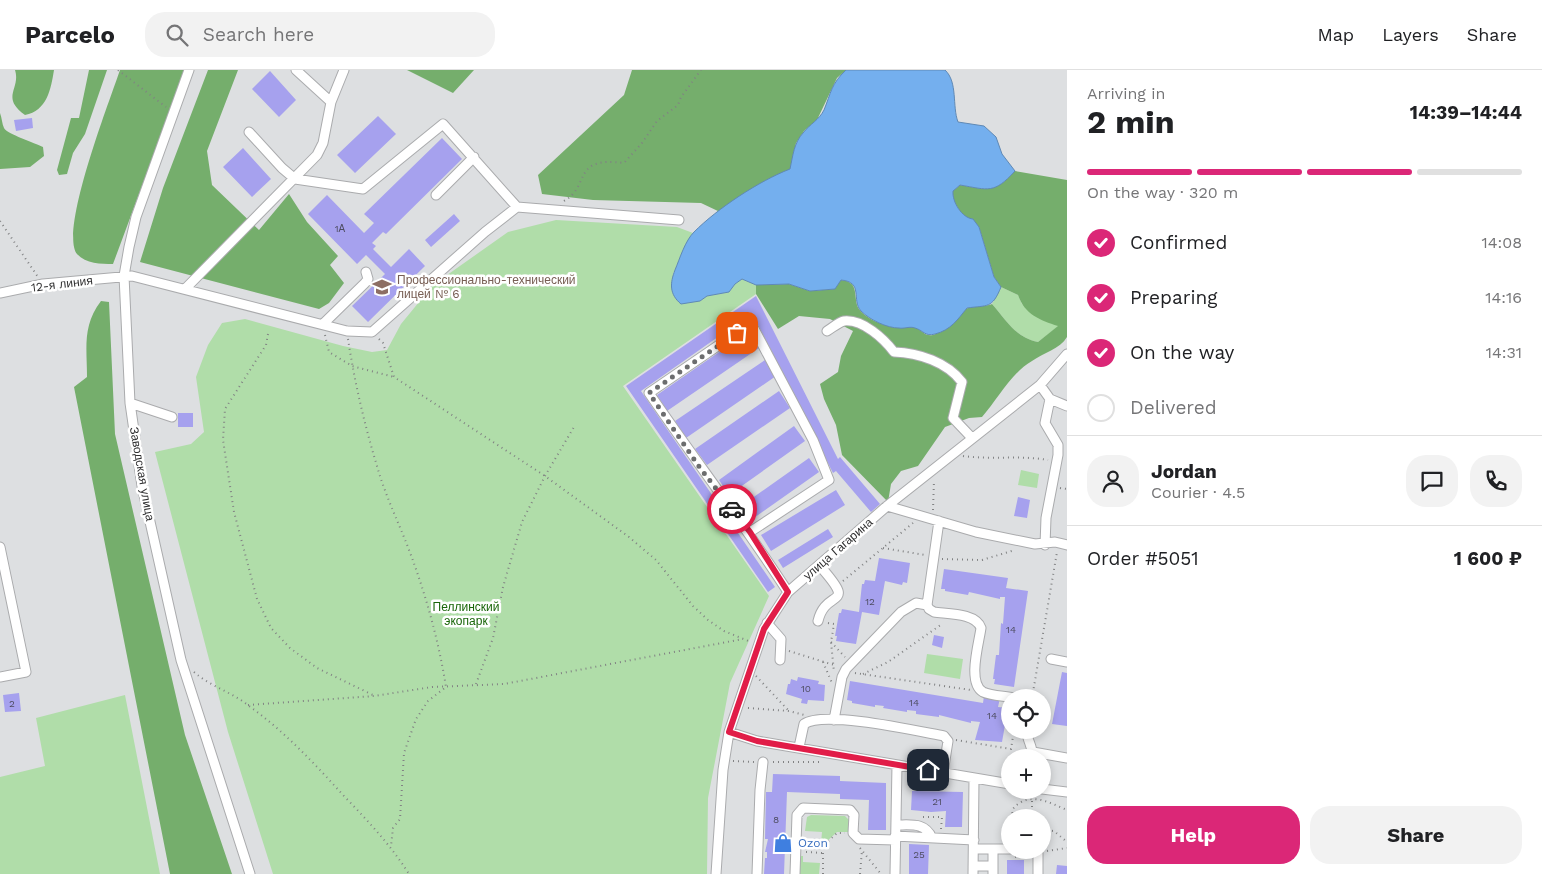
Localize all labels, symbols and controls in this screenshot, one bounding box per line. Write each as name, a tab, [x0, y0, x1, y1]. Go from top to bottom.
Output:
search box	[145, 12, 495, 57]
text: Parcelo	[25, 21, 115, 49]
icon: search	[163, 21, 191, 49]
text: Search here	[203, 23, 314, 46]
text: Map	[1317, 24, 1354, 45]
text: Layers	[1382, 24, 1439, 45]
text: Share	[1467, 24, 1517, 45]
text: Arriving in	[1087, 84, 1165, 103]
text: 14:39–14:44	[1410, 101, 1522, 124]
text: 2 min	[1087, 103, 1175, 141]
text: On the way · 320 m	[1087, 183, 1238, 202]
house number: 1А	[335, 223, 346, 234]
icon: check	[1087, 229, 1115, 257]
text: Confirmed	[1130, 231, 1227, 254]
text: 14:08	[1481, 233, 1522, 252]
street label: 12-я линия	[31, 273, 93, 295]
place label: Профессионально-технический лицей № 6	[397, 273, 576, 301]
school or university icon: Профессионально-технический лицей № 6	[371, 276, 393, 298]
icon: check	[1087, 284, 1115, 312]
text: Preparing	[1130, 286, 1217, 309]
text: 14:16	[1485, 288, 1522, 307]
pin	[716, 312, 758, 354]
icon: bag	[723, 319, 751, 347]
icon: check	[1087, 339, 1115, 367]
text: On the way	[1130, 341, 1234, 364]
text: 14:31	[1486, 343, 1522, 362]
text: Delivered	[1130, 396, 1217, 419]
street label: Заводская улица	[127, 426, 157, 522]
button: person	[1087, 455, 1139, 507]
button: chat	[1406, 455, 1458, 507]
button: phone	[1470, 455, 1522, 507]
text: Jordan	[1151, 460, 1217, 483]
text: Courier · 4.5	[1151, 483, 1245, 502]
courier	[707, 484, 757, 534]
icon: car	[718, 495, 746, 523]
street label: улица Гагарина	[801, 515, 876, 583]
text: Order #5051	[1087, 547, 1199, 570]
text: 1 600 ₽	[1454, 547, 1522, 570]
house number: 12	[865, 596, 875, 607]
park label: Пеллинский экопарк	[433, 600, 499, 628]
house number: 14	[1006, 624, 1016, 635]
house number: 10	[801, 683, 811, 694]
map controls	[1001, 689, 1051, 859]
button: locate	[1001, 689, 1051, 739]
house number: 14	[909, 697, 919, 708]
house number: 2	[9, 698, 15, 709]
house number: 14	[987, 710, 997, 721]
pin	[907, 749, 949, 791]
button: +	[1001, 749, 1051, 799]
icon: home	[914, 756, 942, 784]
house number: 21	[932, 796, 942, 807]
button: Help	[1087, 806, 1300, 864]
button: Share	[1310, 806, 1522, 864]
button: −	[1001, 809, 1051, 859]
house number: 8	[773, 814, 779, 825]
shop icon: Ozon	[772, 832, 794, 854]
place label: Ozon	[798, 836, 828, 850]
house number: 25	[913, 849, 925, 860]

